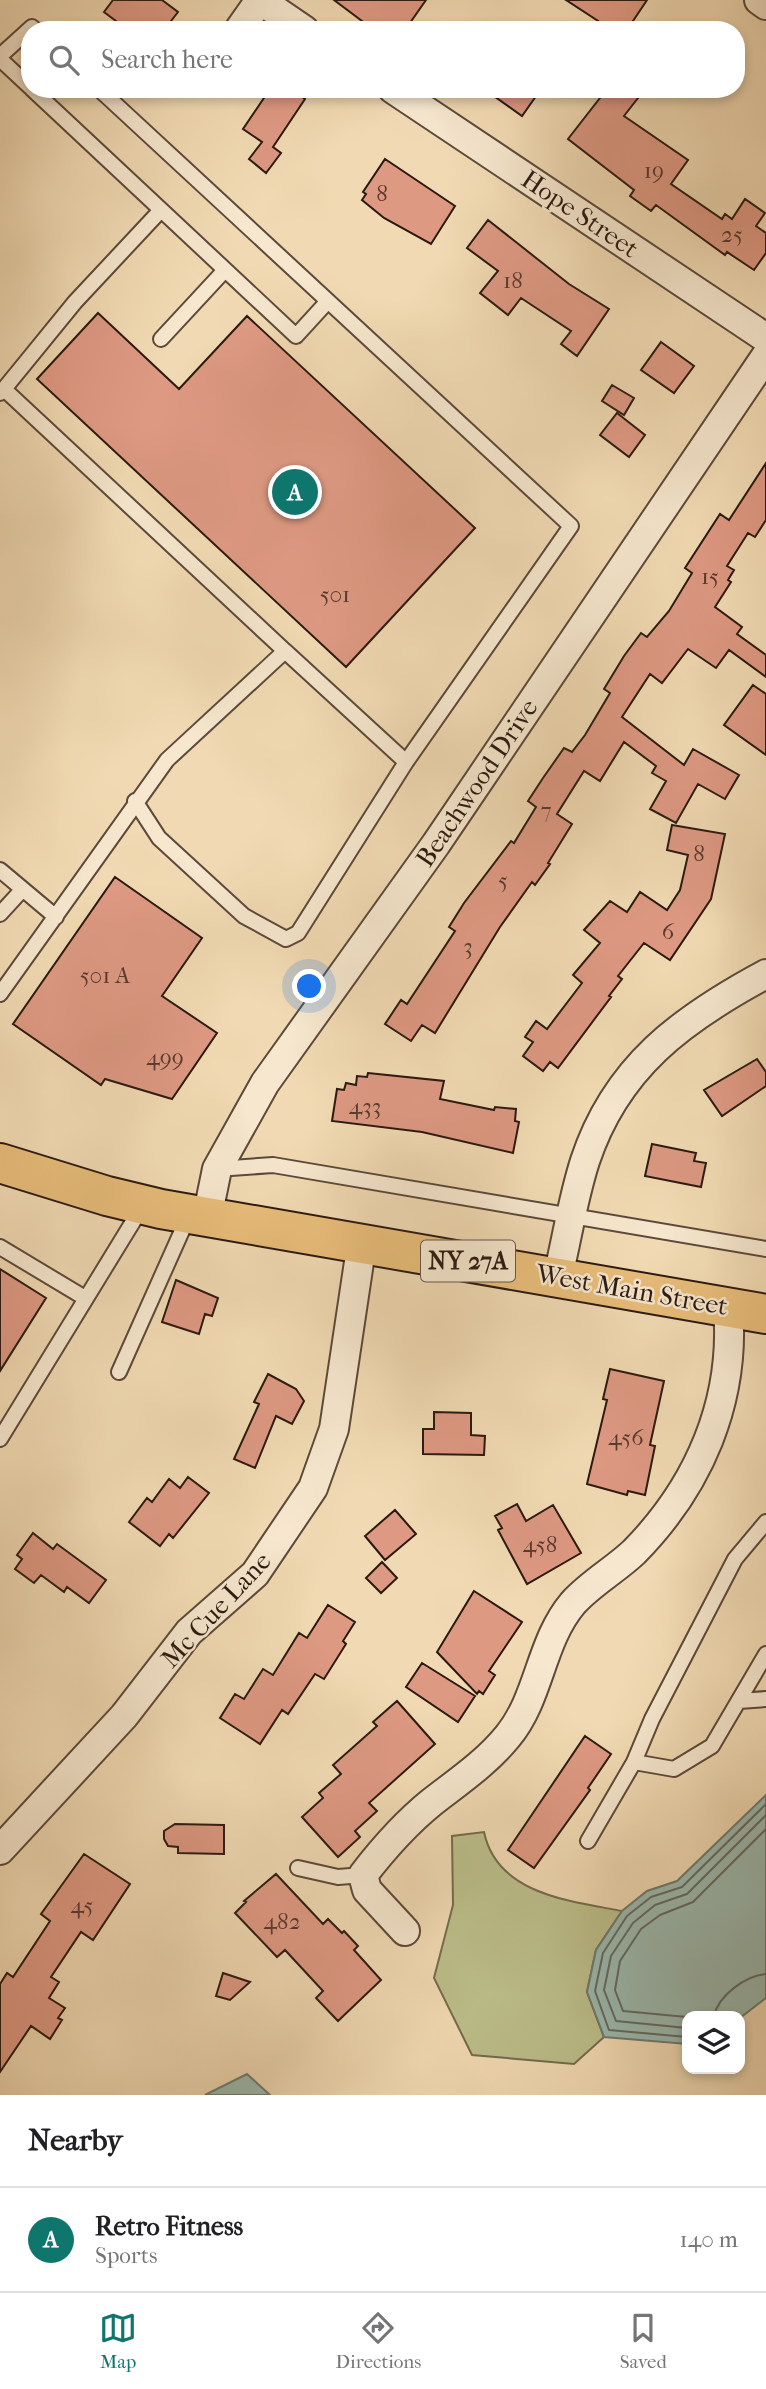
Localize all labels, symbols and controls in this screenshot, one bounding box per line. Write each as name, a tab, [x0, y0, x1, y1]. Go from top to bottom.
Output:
search box	[21, 21, 745, 98]
icon: search	[45, 41, 83, 79]
text: Search here	[101, 44, 233, 75]
house number: 19	[644, 157, 664, 184]
street label: Hope Street	[516, 164, 645, 265]
house number: 8	[376, 180, 388, 207]
house number: 25	[721, 221, 743, 248]
house number: 18	[503, 267, 523, 294]
pin: A	[272, 466, 318, 518]
house number: 15	[701, 563, 719, 590]
house number: 501	[320, 581, 350, 608]
street label: Beachwood Drive	[409, 693, 545, 873]
house number: 7	[540, 797, 552, 824]
house number: 8	[693, 840, 705, 867]
house number: 5	[498, 867, 508, 894]
house number: 6	[662, 918, 675, 945]
house number: 3	[463, 933, 473, 960]
house number: 501 A	[80, 962, 131, 989]
your location	[292, 969, 326, 1003]
house number: 499	[146, 1044, 184, 1071]
house number: 433	[349, 1093, 381, 1120]
road number: NY 27A	[421, 1240, 515, 1282]
street label: West Main Street	[533, 1258, 731, 1322]
house number: 456	[608, 1424, 644, 1451]
house number: 458	[523, 1531, 557, 1558]
street label: Mc Cue Lane	[155, 1546, 277, 1674]
house number: 45	[71, 1892, 94, 1919]
house number: 482	[264, 1908, 301, 1935]
map controls	[682, 2011, 745, 2074]
button: layers	[682, 2011, 745, 2074]
text: Nearby	[28, 2123, 123, 2158]
text: Retro Fitness	[95, 2211, 243, 2242]
text: A	[44, 2226, 58, 2253]
text: 140 m	[679, 2226, 738, 2253]
text: Sports	[95, 2242, 157, 2269]
tab: Map	[99, 2309, 137, 2373]
tab: Directions	[336, 2309, 421, 2373]
tab: Saved	[620, 2309, 667, 2373]

